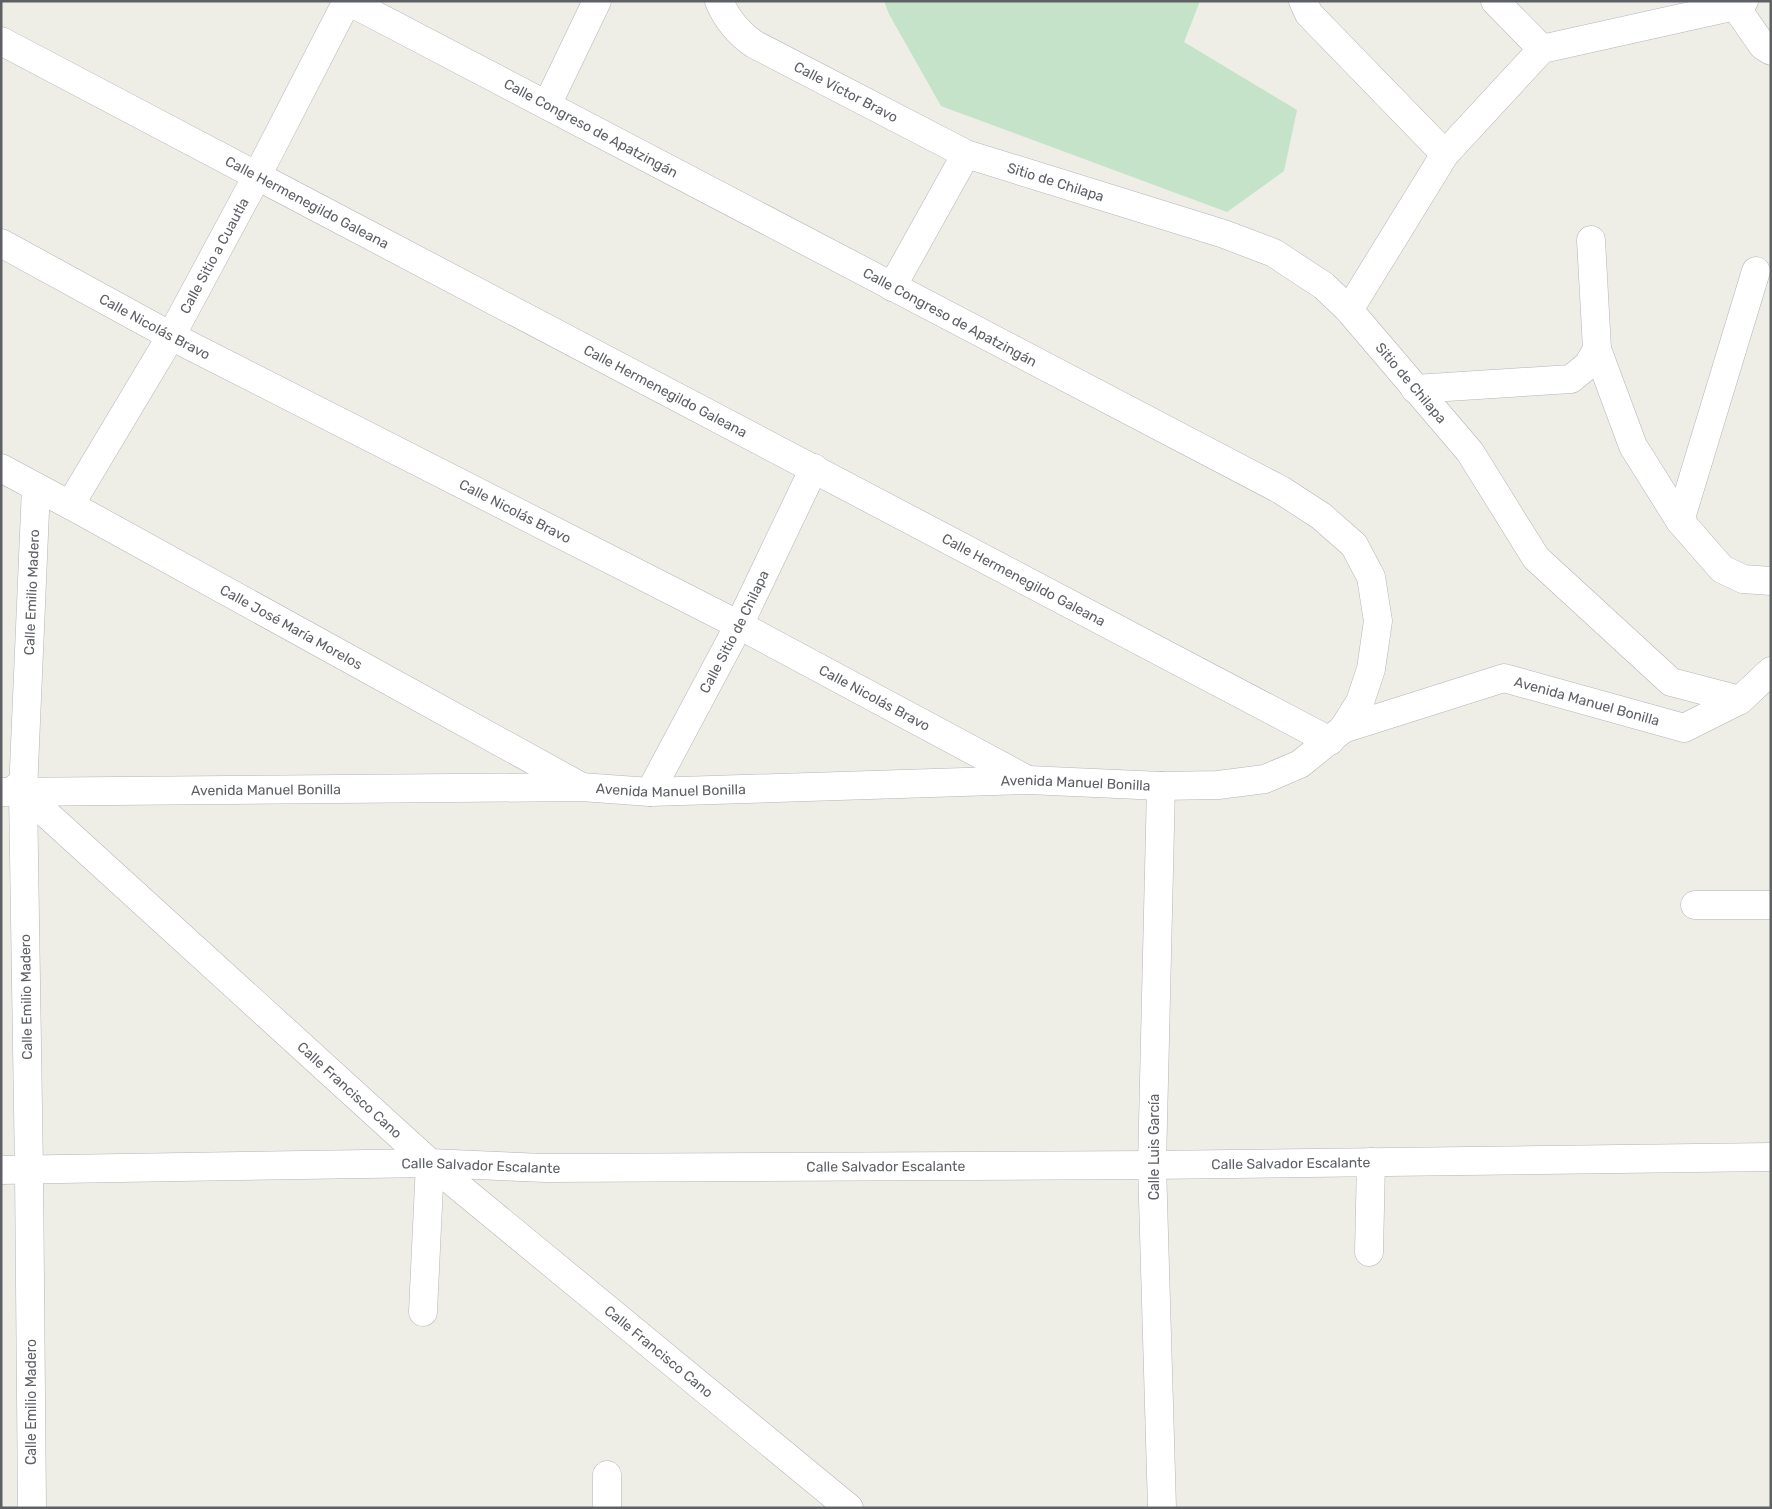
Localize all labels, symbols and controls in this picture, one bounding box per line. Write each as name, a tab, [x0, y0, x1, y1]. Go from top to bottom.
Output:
street label: Calle Víctor Bravo	[791, 58, 901, 126]
street label: Calle Congreso de Apatzingán	[501, 75, 681, 182]
street label: Calle Hermenegildo Galeana	[222, 153, 392, 253]
street label: Sitio de Chilapa	[1005, 159, 1106, 205]
street label: Calle Sitio a Cuautla	[176, 195, 253, 317]
street label: Calle Congreso de Apatzingán	[860, 264, 1040, 371]
street label: Calle Nicolás Bravo	[96, 290, 213, 364]
street label: Sitio de Chilapa	[1372, 339, 1450, 427]
street label: Calle Hermenegildo Galeana	[581, 341, 750, 441]
street label: Calle Nicolás Bravo	[456, 476, 574, 547]
street label: Calle Emilio Madero	[21, 529, 43, 656]
street label: Calle Hermenegildo Galeana	[939, 530, 1108, 630]
street label: Calle Sitio de Chilapa	[696, 568, 773, 696]
street label: Calle José María Morelos	[217, 581, 365, 673]
street label: Calle Nicolás Bravo	[816, 662, 933, 735]
street label: Avenida Manuel Bonilla	[1512, 673, 1661, 730]
street label: Avenida Manuel Bonilla	[1000, 772, 1151, 795]
street label: Avenida Manuel Bonilla	[595, 780, 746, 801]
street label: Avenida Manuel Bonilla	[191, 781, 341, 799]
street label: Calle Emilio Madero	[17, 934, 36, 1060]
street label: Calle Francisco Cano	[294, 1038, 405, 1142]
street label: Calle Luis García	[1146, 1094, 1163, 1200]
street label: Calle Salvador Escalante	[1211, 1154, 1371, 1173]
street label: Calle Salvador Escalante	[401, 1155, 561, 1177]
street label: Calle Salvador Escalante	[806, 1158, 966, 1176]
street label: Calle Francisco Cano	[601, 1302, 716, 1402]
street label: Calle Emilio Madero	[23, 1339, 40, 1465]

